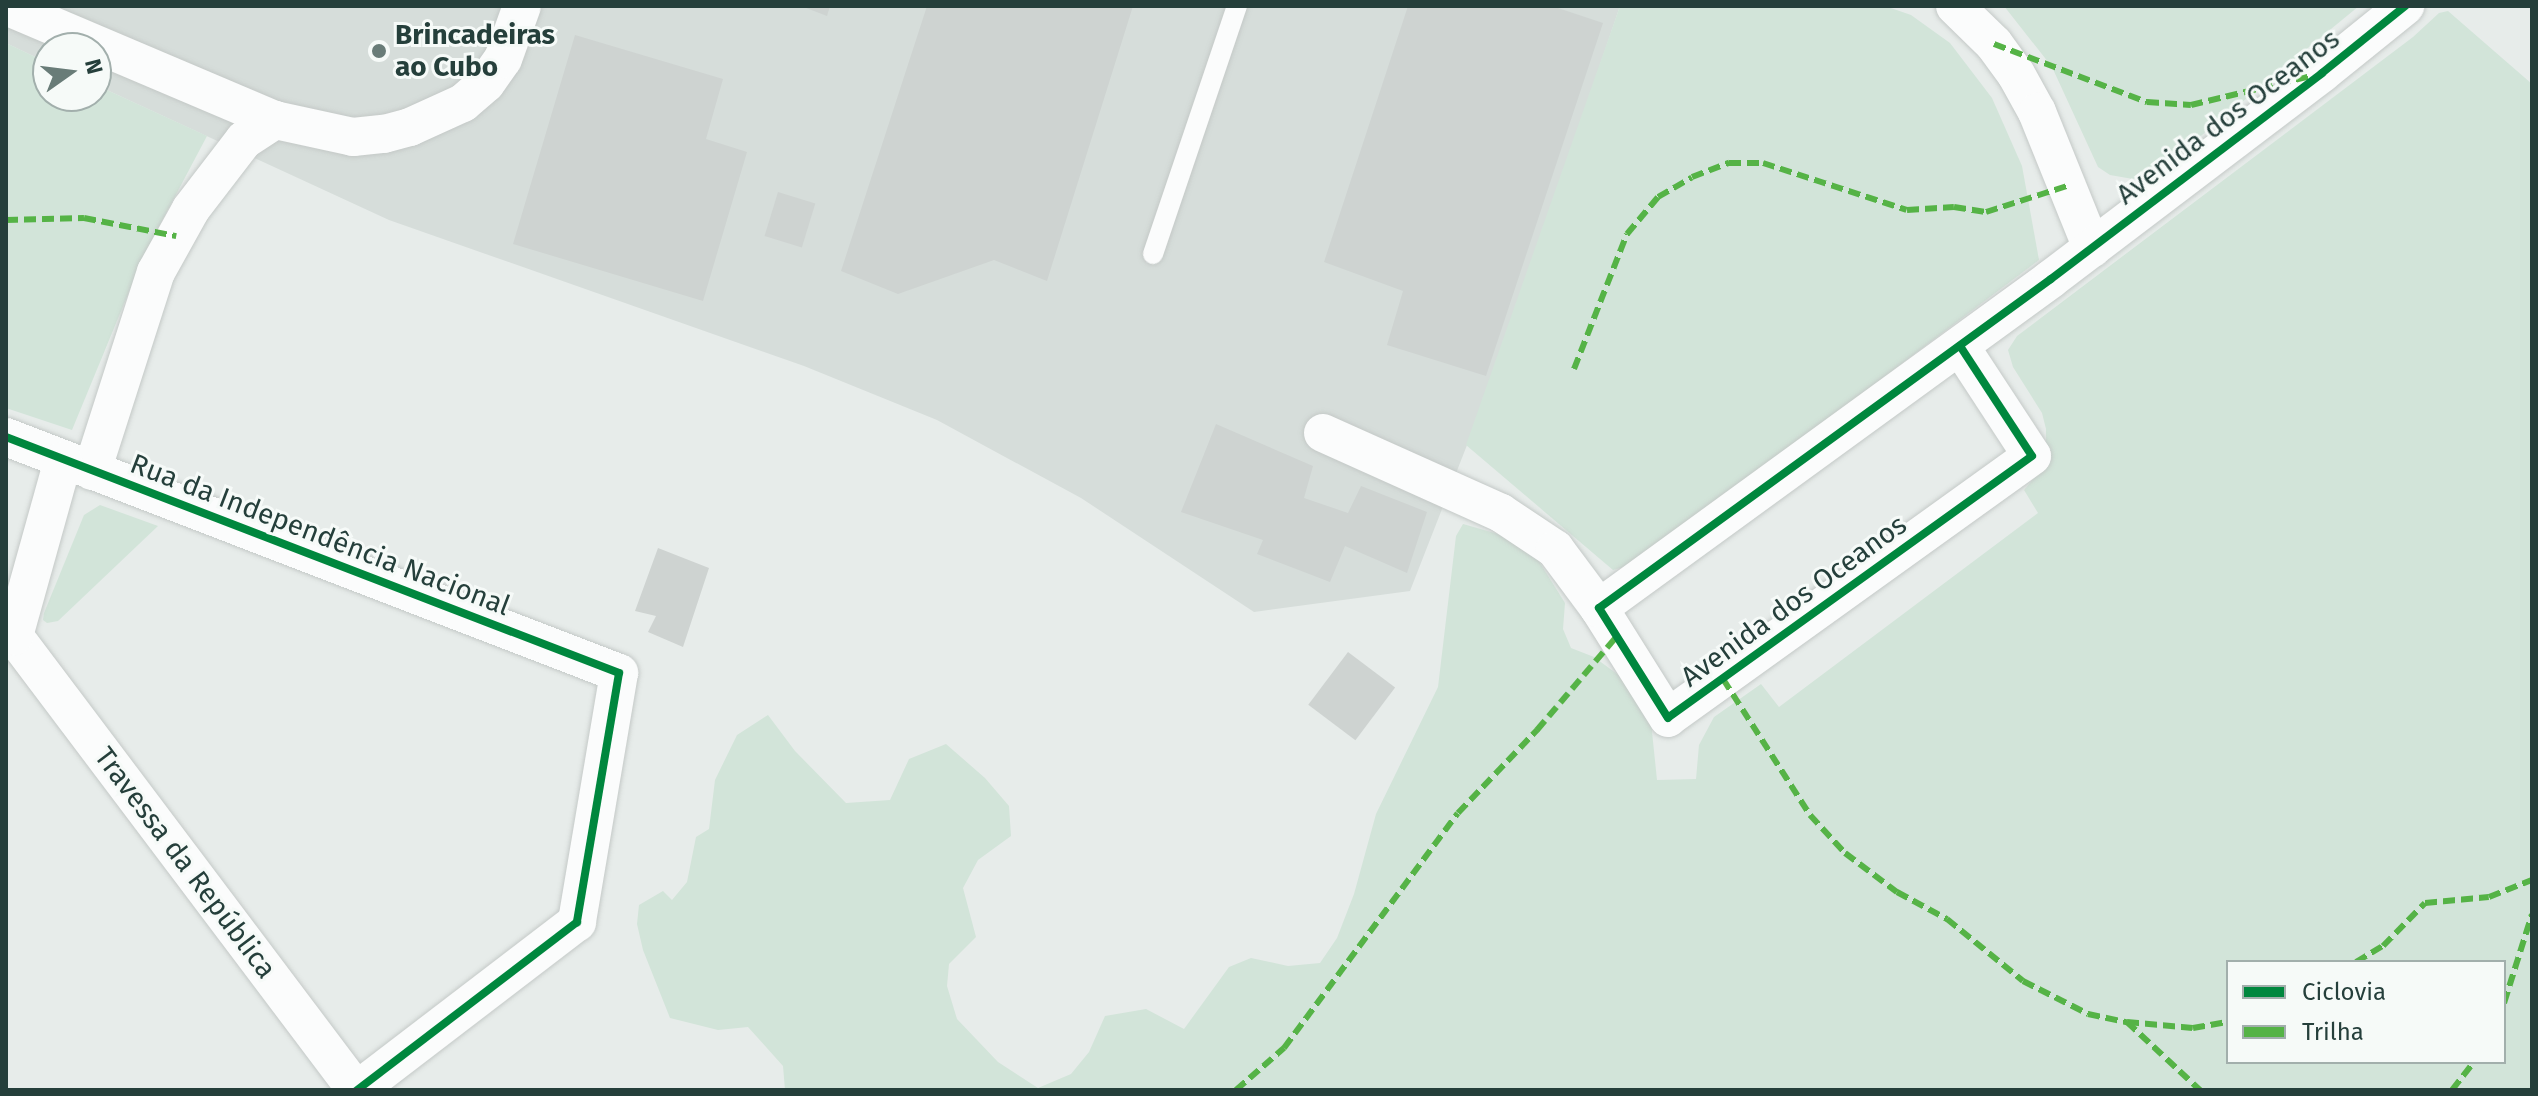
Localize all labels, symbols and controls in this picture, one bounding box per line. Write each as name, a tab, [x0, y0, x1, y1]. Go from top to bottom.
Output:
place label: Brincadeiras ao Cubo	[395, 18, 555, 84]
street label: Avenida dos Oceanos	[2110, 22, 2346, 212]
north arrow	[32, 32, 112, 112]
marker: Brincadeiras ao Cubo	[370, 42, 388, 60]
text: N	[79, 56, 109, 77]
street label: Rua da Independência Nacional	[125, 447, 515, 623]
street label: Avenida dos Oceanos	[1675, 508, 1913, 694]
street label: Travessa da República	[87, 741, 283, 985]
legend	[2226, 960, 2506, 1064]
text: Ciclovia	[2302, 978, 2386, 1006]
text: Trilha	[2302, 1018, 2364, 1046]

